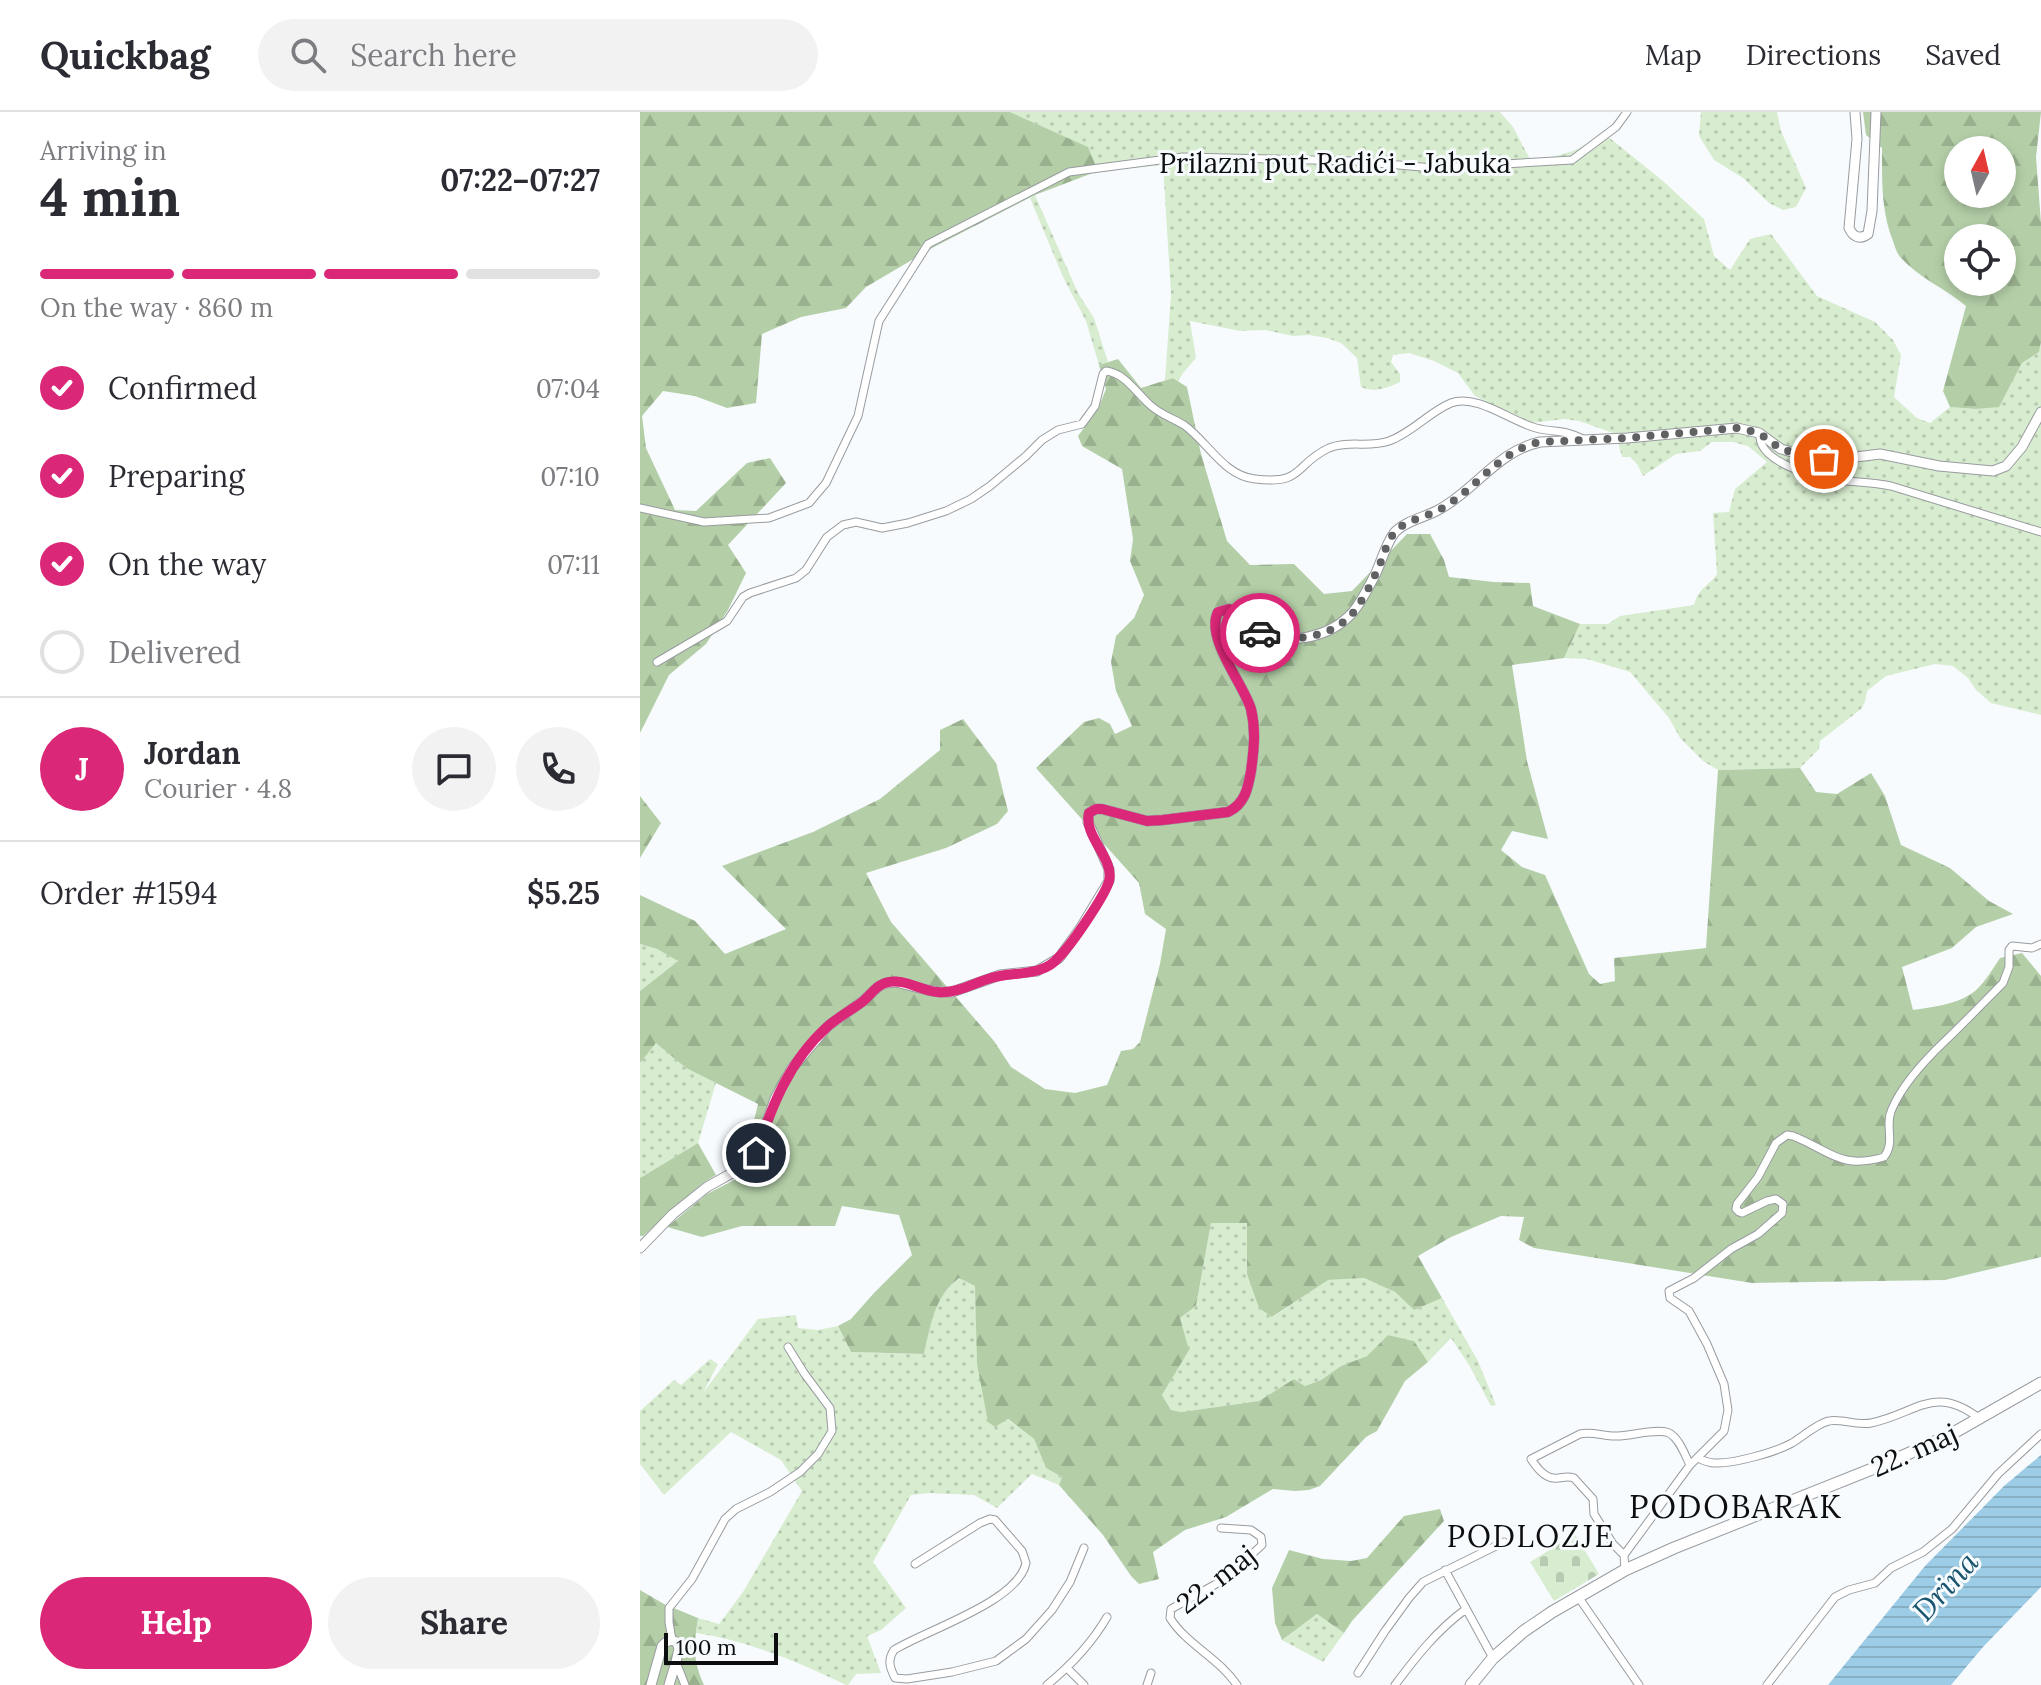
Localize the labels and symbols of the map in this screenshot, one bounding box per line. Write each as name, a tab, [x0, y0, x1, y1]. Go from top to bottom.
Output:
north arrow	[1944, 136, 2016, 208]
street label: Prilazni put Radići - Jabuka	[1159, 145, 1511, 181]
pin	[1790, 425, 1858, 493]
courier	[1220, 593, 1300, 673]
pin	[722, 1119, 790, 1187]
street label: 22. maj	[1865, 1415, 1963, 1485]
district label: PODOBARAK	[1629, 1486, 1843, 1527]
district label: PODLOZJE	[1447, 1517, 1615, 1555]
street label: 22. maj	[1169, 1537, 1263, 1621]
water label: Drina	[1904, 1543, 1986, 1629]
scale bar	[664, 1629, 778, 1665]

